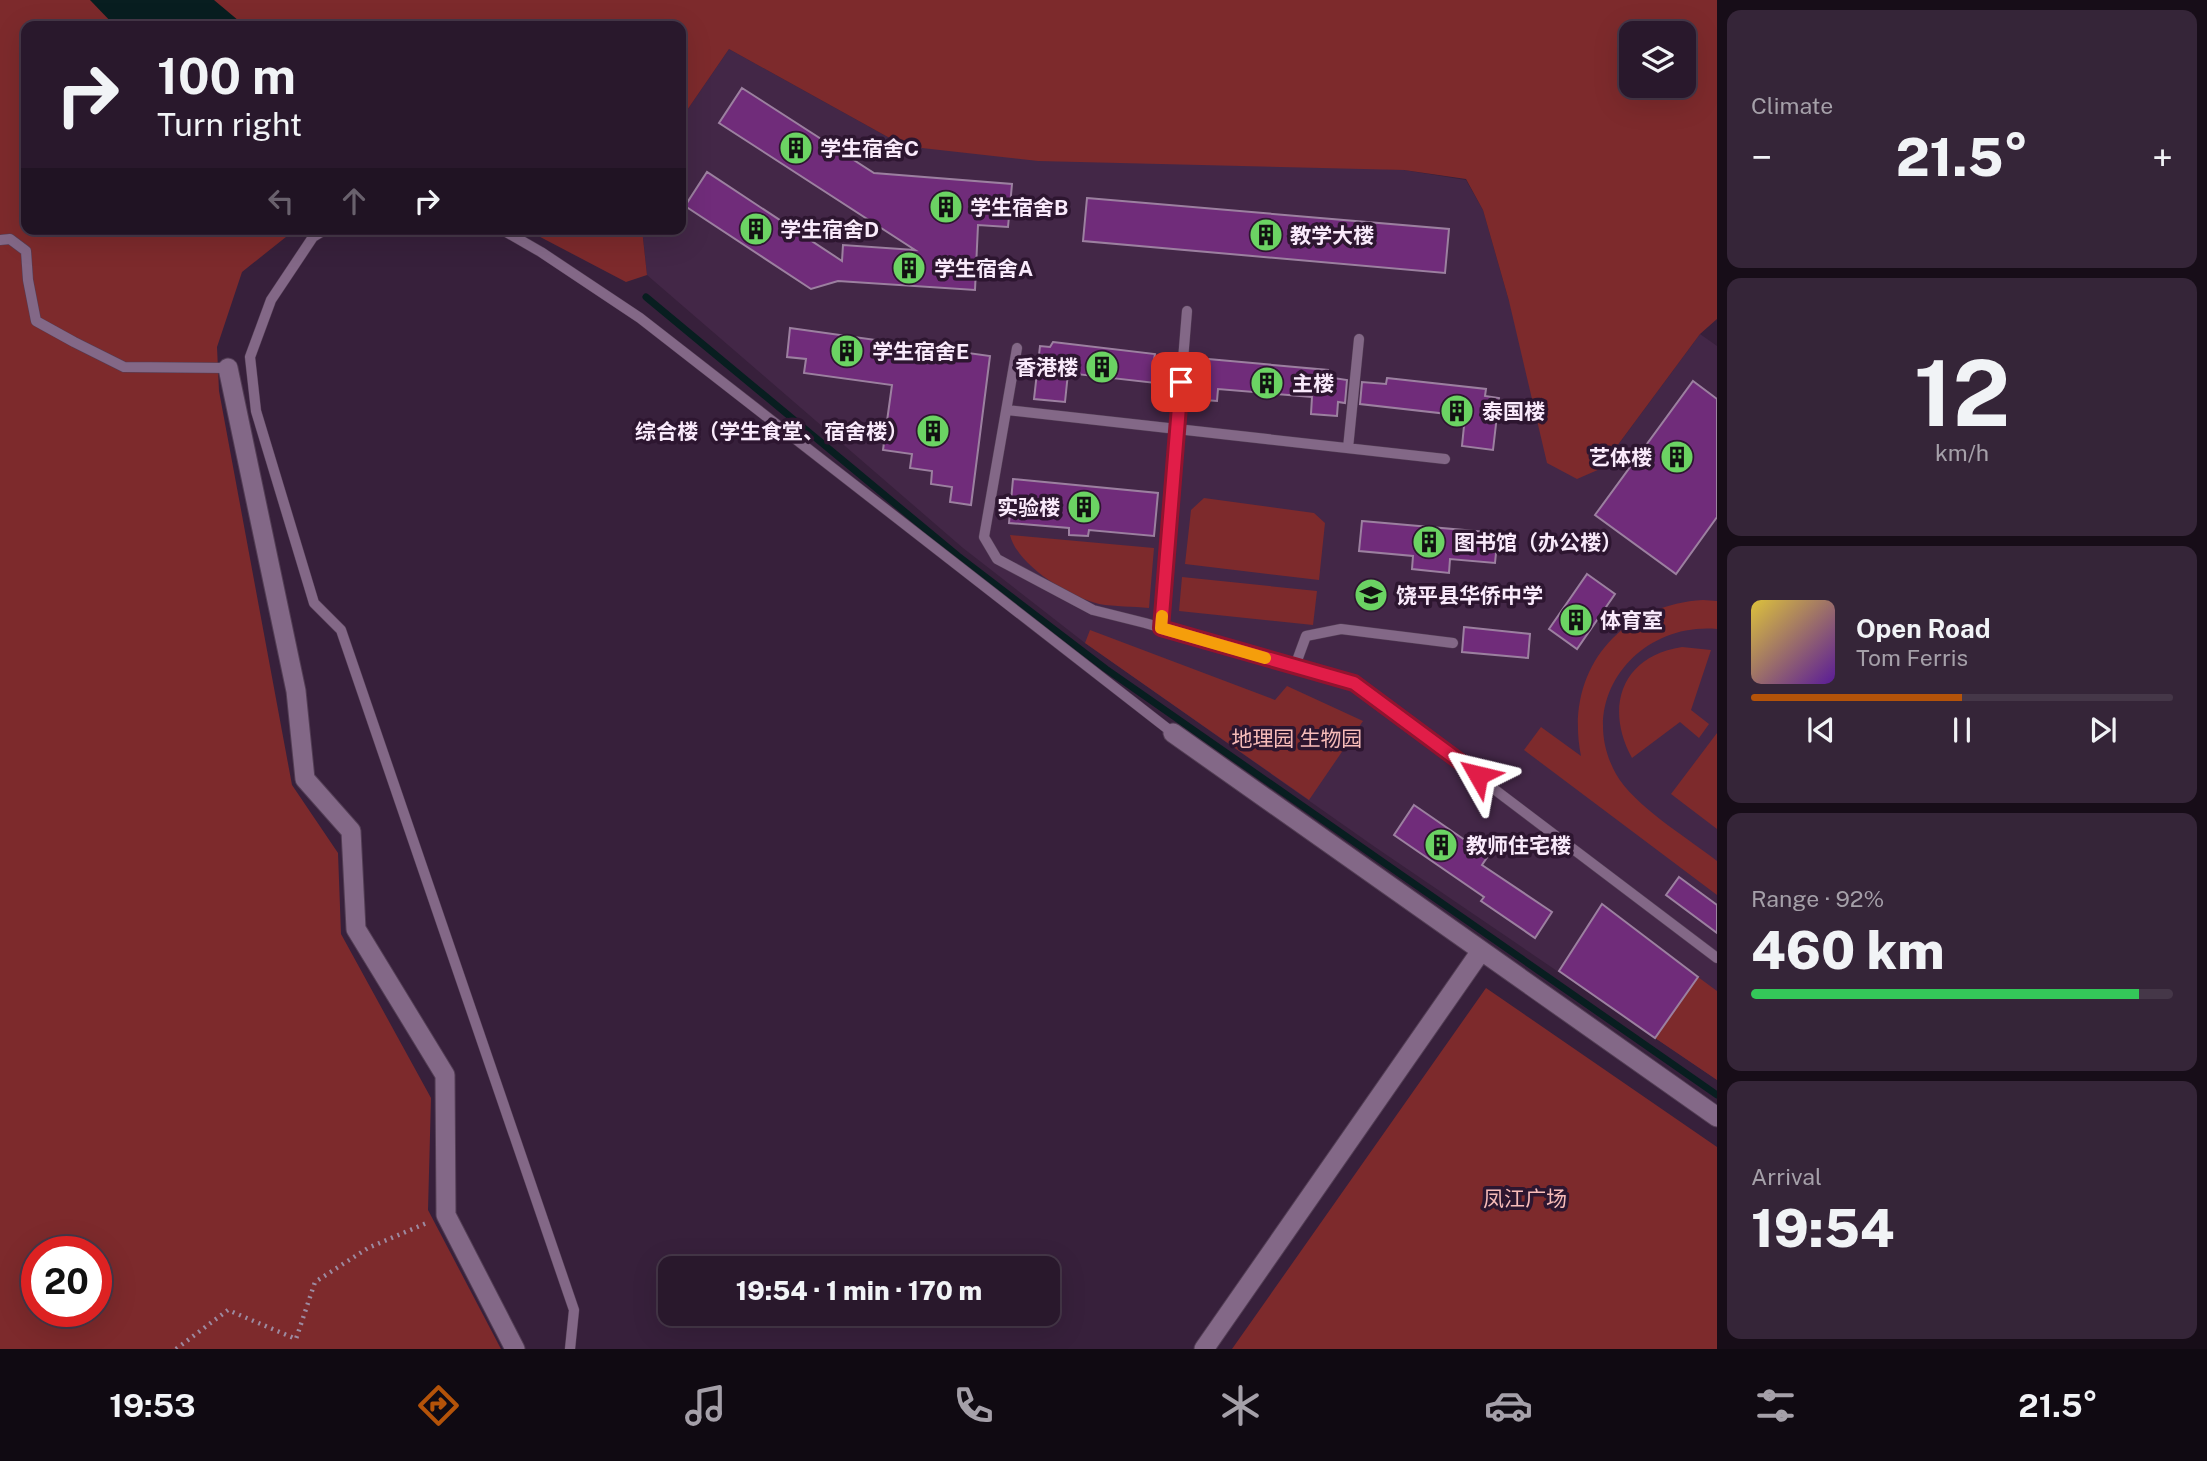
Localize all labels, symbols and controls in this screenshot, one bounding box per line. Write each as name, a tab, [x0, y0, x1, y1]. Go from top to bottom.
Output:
map controls	[1619, 21, 1696, 98]
button: layers	[1619, 21, 1696, 98]
text: 100 m	[157, 47, 296, 105]
icon: right	[42, 49, 133, 140]
text: Climate	[1751, 92, 1833, 119]
text: Turn right	[157, 106, 302, 143]
text: 21.5°	[1896, 127, 2028, 188]
building icon: 学生宿舍C	[777, 129, 815, 167]
text: −	[1751, 135, 1772, 180]
text: +	[2152, 135, 2173, 180]
place label: 学生宿舍C	[820, 136, 919, 161]
icon: left	[262, 182, 300, 220]
icon: ahead	[335, 182, 373, 220]
icon: right	[408, 182, 446, 220]
building icon: 学生宿舍B	[927, 188, 965, 226]
place label: 学生宿舍B	[970, 195, 1068, 220]
building icon: 学生宿舍D	[737, 210, 775, 248]
building icon: 教学大楼	[1247, 216, 1285, 254]
place label: 学生宿舍D	[780, 217, 879, 242]
place label: 教学大楼	[1290, 223, 1374, 248]
building icon: 学生宿舍A	[890, 249, 928, 287]
place label: 学生宿舍A	[934, 256, 1033, 281]
building icon: 学生宿舍E	[828, 332, 866, 370]
place label: 学生宿舍E	[872, 339, 969, 364]
text: 12	[1914, 340, 2010, 446]
building icon: 香港楼	[1083, 348, 1121, 386]
pin	[1151, 352, 1211, 412]
place label: 香港楼	[1015, 355, 1078, 380]
icon: arrive	[1162, 363, 1200, 401]
building icon: 主楼	[1248, 364, 1286, 402]
place label: 主楼	[1292, 371, 1334, 396]
building icon: 泰国楼	[1438, 392, 1476, 430]
place label: 泰国楼	[1482, 399, 1545, 424]
building icon: 综合楼（学生食堂、宿舍楼）	[914, 412, 952, 450]
place label: 综合楼（学生食堂、宿舍楼）	[635, 419, 908, 444]
building icon: 艺体楼	[1658, 438, 1696, 476]
text: km/h	[1935, 439, 1989, 466]
place label: 艺体楼	[1589, 445, 1652, 470]
building icon: 实验楼	[1065, 488, 1103, 526]
place label: 实验楼	[997, 495, 1060, 520]
building icon: 图书馆（办公楼）	[1410, 523, 1448, 561]
place label: 图书馆（办公楼）	[1454, 530, 1622, 555]
school or university icon: 饶平县华侨中学	[1352, 576, 1390, 614]
place label: 饶平县华侨中学	[1396, 583, 1543, 608]
building icon: 体育室	[1557, 601, 1595, 639]
place label: 体育室	[1600, 608, 1663, 633]
text: Open Road	[1856, 613, 1991, 644]
text: Tom Ferris	[1856, 644, 1968, 671]
icon: previous	[1802, 711, 1840, 749]
icon: pause	[1943, 711, 1981, 749]
icon: next	[2084, 711, 2122, 749]
park label: 地理园 生物园	[1231, 726, 1363, 751]
position arrow	[1441, 738, 1515, 812]
building icon: 教师住宅楼	[1422, 826, 1460, 864]
place label: 教师住宅楼	[1466, 833, 1571, 858]
text: Range · 92%	[1751, 885, 1884, 912]
text: 460 km	[1751, 920, 1944, 981]
text: Arrival	[1751, 1163, 1822, 1190]
park label: 凤江广场	[1483, 1186, 1567, 1211]
text: 19:54	[1751, 1198, 1895, 1259]
speed limit sign: 20	[21, 1236, 112, 1327]
text: 19:54 · 1 min · 170 m	[736, 1275, 982, 1306]
icon: directions	[414, 1381, 463, 1430]
icon: music	[681, 1381, 730, 1430]
icon: phone	[949, 1381, 998, 1430]
icon: climate	[1216, 1381, 1265, 1430]
icon: car	[1484, 1381, 1533, 1430]
icon: filters	[1751, 1381, 1800, 1430]
text: 19:53	[109, 1387, 196, 1424]
text: 21.5°	[2018, 1387, 2098, 1424]

